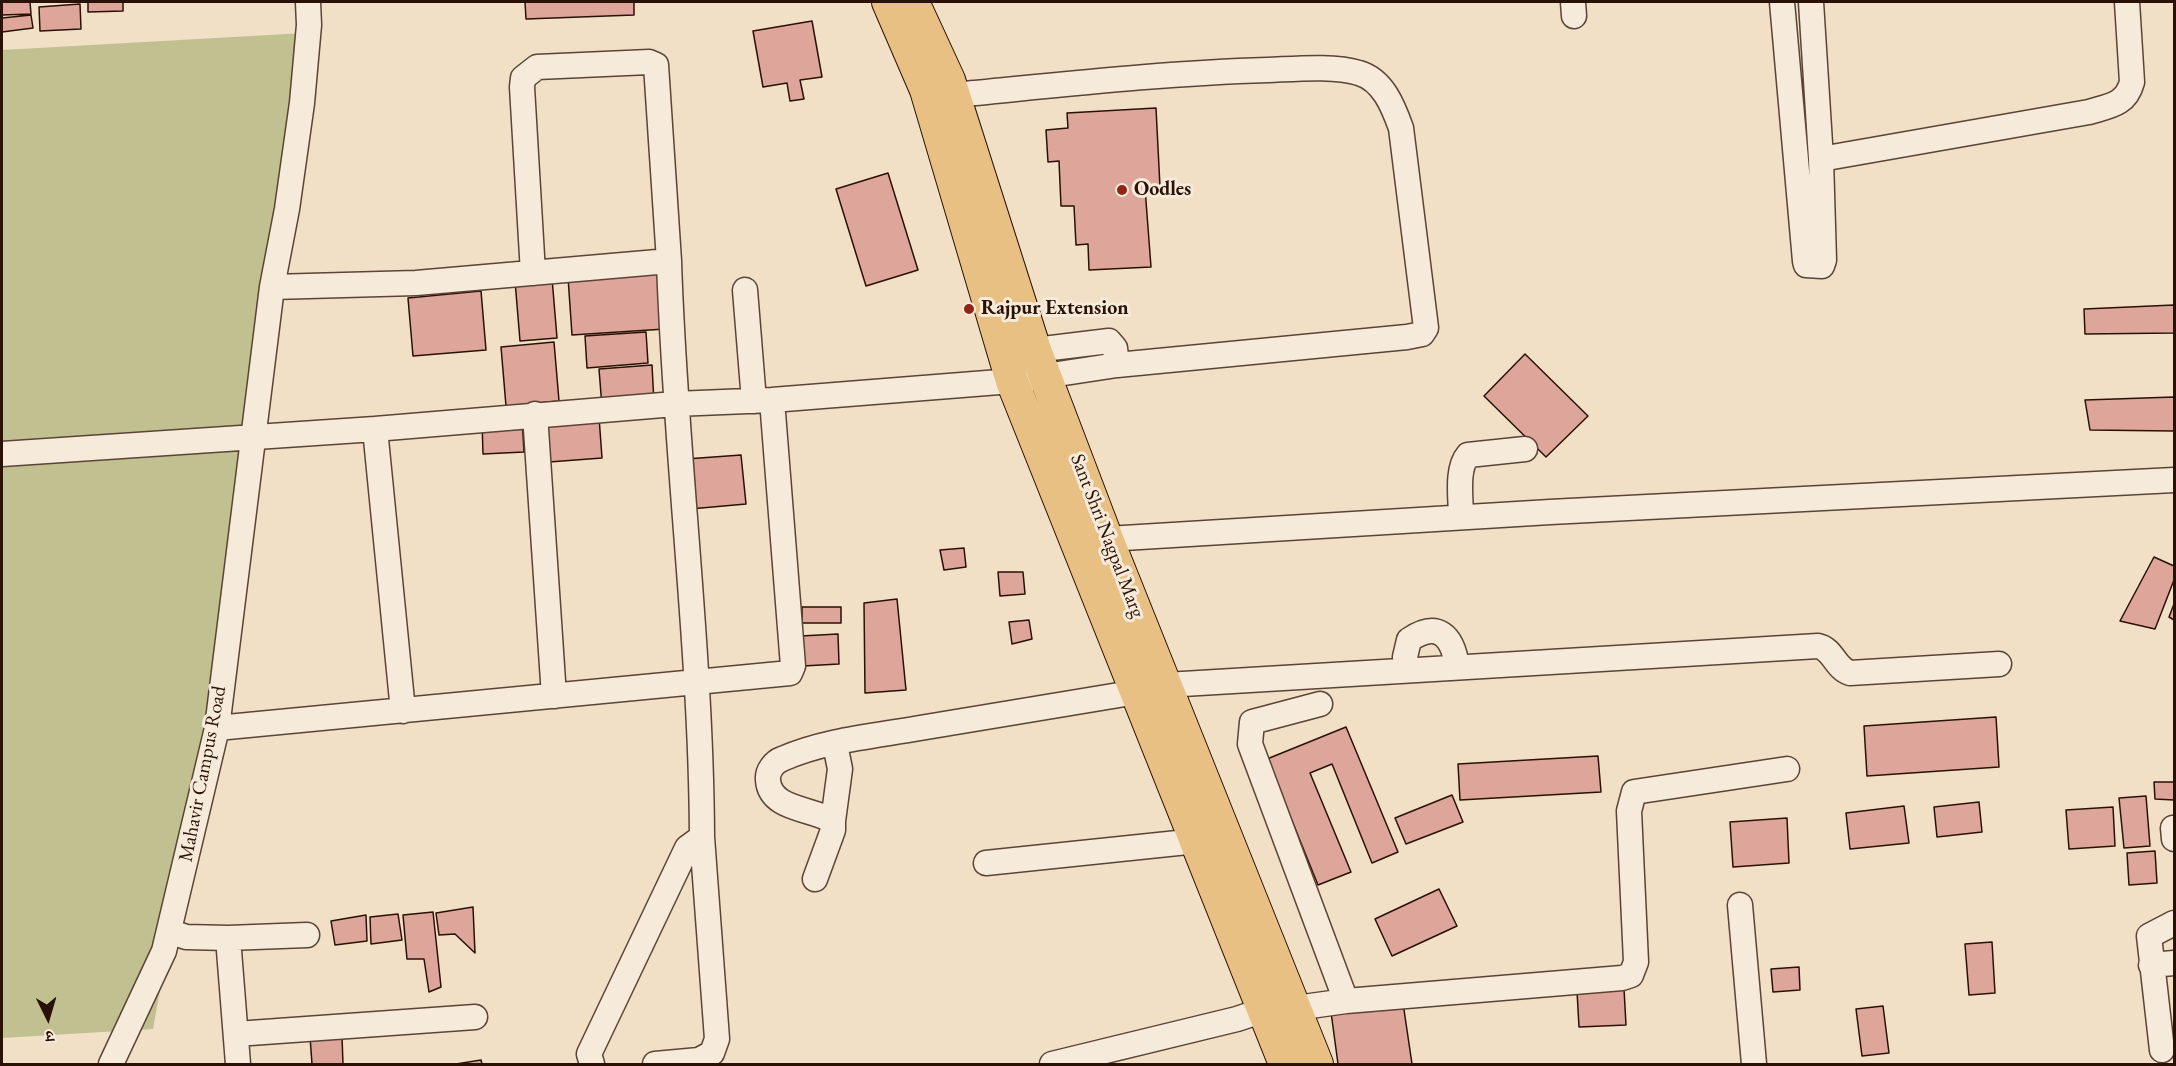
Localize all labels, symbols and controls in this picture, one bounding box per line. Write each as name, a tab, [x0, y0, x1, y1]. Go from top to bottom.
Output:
place label: Oodles	[1134, 178, 1191, 202]
marker: Oodles	[1115, 183, 1129, 197]
place label: Rajpur Extension	[981, 297, 1129, 321]
marker: Rajpur Extension	[962, 302, 976, 316]
street label: Sant Shri Nagpal Marg	[1065, 451, 1149, 621]
street label: Mahavir Campus Road	[174, 684, 232, 864]
north arrow	[18, 988, 78, 1048]
text: उ	[45, 1026, 55, 1047]

